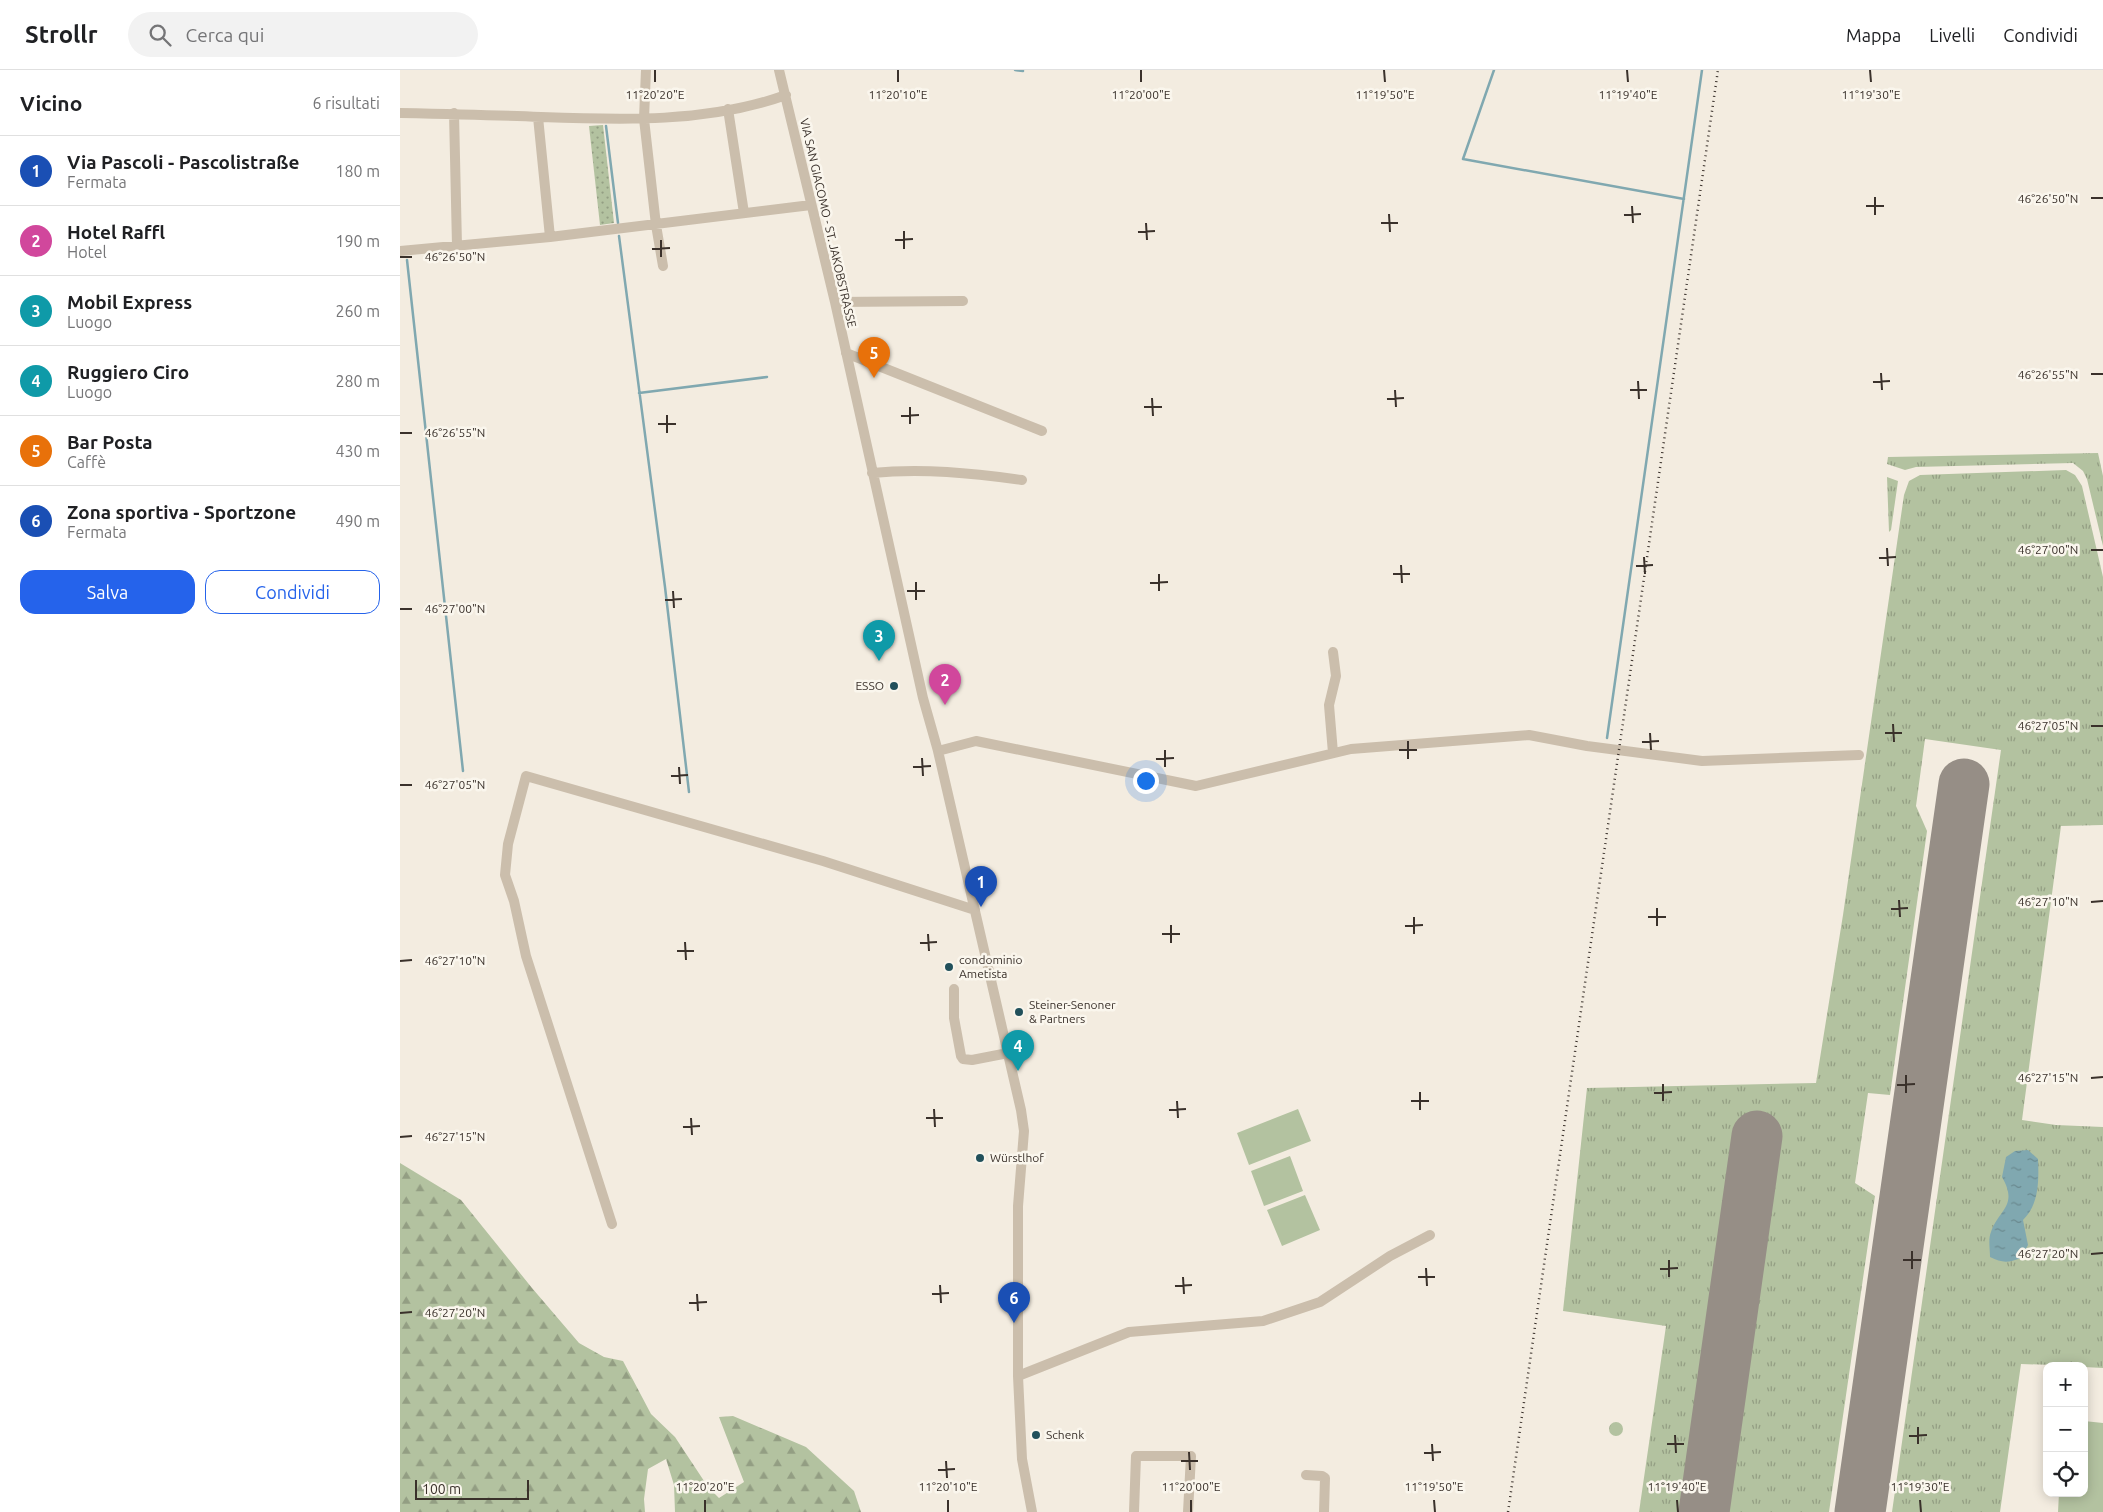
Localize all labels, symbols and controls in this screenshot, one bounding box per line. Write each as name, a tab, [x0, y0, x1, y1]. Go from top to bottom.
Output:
search box	[128, 12, 478, 57]
text: Strollr	[25, 21, 98, 48]
icon: search	[146, 21, 174, 49]
text: Cerca qui	[186, 24, 264, 46]
text: Mappa	[1846, 25, 1901, 45]
text: Livelli	[1929, 25, 1975, 45]
text: Condividi	[2003, 25, 2078, 45]
text: 11°20'20"E	[626, 88, 685, 101]
text: 11°20'10"E	[869, 88, 928, 101]
text: 11°20'00"E	[1112, 88, 1171, 101]
text: 11°19'50"E	[1356, 88, 1415, 101]
text: 11°19'40"E	[1599, 88, 1658, 101]
text: 11°19'30"E	[1842, 88, 1901, 101]
text: Vicino	[20, 91, 82, 115]
text: 6 risultati	[312, 94, 380, 112]
street label: VIA SAN GIACOMO - ST. JAKOBSTRASSE	[798, 117, 859, 329]
text: Via Pascoli - Pascolistraße	[67, 151, 299, 173]
text: 1	[31, 162, 41, 180]
text: 180 m	[335, 162, 380, 180]
text: Fermata	[67, 173, 127, 191]
text: 46°26'50"N	[2018, 192, 2078, 205]
text: Hotel Raffl	[67, 221, 165, 243]
text: 2	[31, 232, 41, 250]
text: 190 m	[335, 232, 380, 250]
text: Hotel	[67, 243, 107, 261]
text: 46°26'50"N	[425, 250, 485, 263]
text: Mobil Express	[67, 291, 192, 313]
text: 3	[31, 302, 41, 320]
text: 260 m	[335, 302, 380, 320]
text: Luogo	[67, 313, 112, 331]
pin: 5	[858, 337, 890, 378]
text: Ruggiero Ciro	[67, 361, 189, 383]
text: 46°26'55"N	[2018, 368, 2078, 381]
text: 4	[31, 372, 41, 390]
text: 280 m	[335, 372, 380, 390]
text: Luogo	[67, 383, 112, 401]
text: 46°26'55"N	[425, 426, 485, 439]
text: Bar Posta	[67, 431, 153, 453]
text: 5	[31, 442, 41, 460]
text: 430 m	[335, 442, 380, 460]
text: Caffè	[67, 453, 106, 471]
text: Zona sportiva - Sportzone	[67, 501, 296, 523]
text: 6	[31, 512, 41, 530]
text: 490 m	[335, 512, 380, 530]
text: Fermata	[67, 523, 127, 541]
text: 46°27'00"N	[2018, 543, 2078, 556]
button: Salva	[20, 570, 195, 614]
button: Condividi	[205, 570, 380, 614]
text: 46°27'00"N	[425, 602, 485, 615]
pin: 3	[863, 620, 895, 661]
pin: 2	[929, 664, 961, 705]
place label: ESSO	[855, 679, 884, 692]
marker: ESSO	[888, 680, 900, 692]
text: 46°27'05"N	[2018, 719, 2078, 732]
your location	[1133, 768, 1159, 794]
text: 46°27'05"N	[425, 778, 485, 791]
pin: 1	[965, 866, 997, 907]
text: 46°27'10"N	[2018, 895, 2078, 908]
place label: condominio Ametista	[959, 953, 1023, 980]
text: 46°27'10"N	[425, 954, 485, 967]
marker: condominio Ametista	[943, 961, 955, 973]
place label: Steiner-Senoner & Partners	[1029, 998, 1116, 1025]
marker: Steiner-Senoner & Partners	[1013, 1006, 1025, 1018]
pin: 4	[1002, 1030, 1034, 1071]
text: 46°27'15"N	[2018, 1071, 2078, 1084]
text: 46°27'15"N	[425, 1130, 485, 1143]
place label: Würstlhof	[990, 1151, 1044, 1164]
marker: Würstlhof	[974, 1152, 986, 1164]
text: 46°27'20"N	[2018, 1247, 2078, 1260]
pin: 6	[998, 1282, 1030, 1323]
text: 46°27'20"N	[425, 1306, 485, 1319]
map controls	[2043, 1362, 2088, 1497]
button: +	[2043, 1362, 2088, 1407]
button: −	[2043, 1407, 2088, 1452]
place label: Schenk	[1046, 1428, 1084, 1441]
marker: Schenk	[1030, 1429, 1042, 1441]
button: locate	[2043, 1452, 2088, 1497]
scale bar	[415, 1477, 529, 1500]
text: 11°20'20"E	[676, 1480, 735, 1493]
text: 11°20'10"E	[919, 1480, 978, 1493]
text: 11°20'00"E	[1162, 1480, 1221, 1493]
text: 11°19'50"E	[1405, 1480, 1464, 1493]
text: 11°19'40"E	[1648, 1480, 1707, 1493]
text: 11°19'30"E	[1891, 1480, 1950, 1493]
text: 100 m	[422, 1481, 461, 1497]

